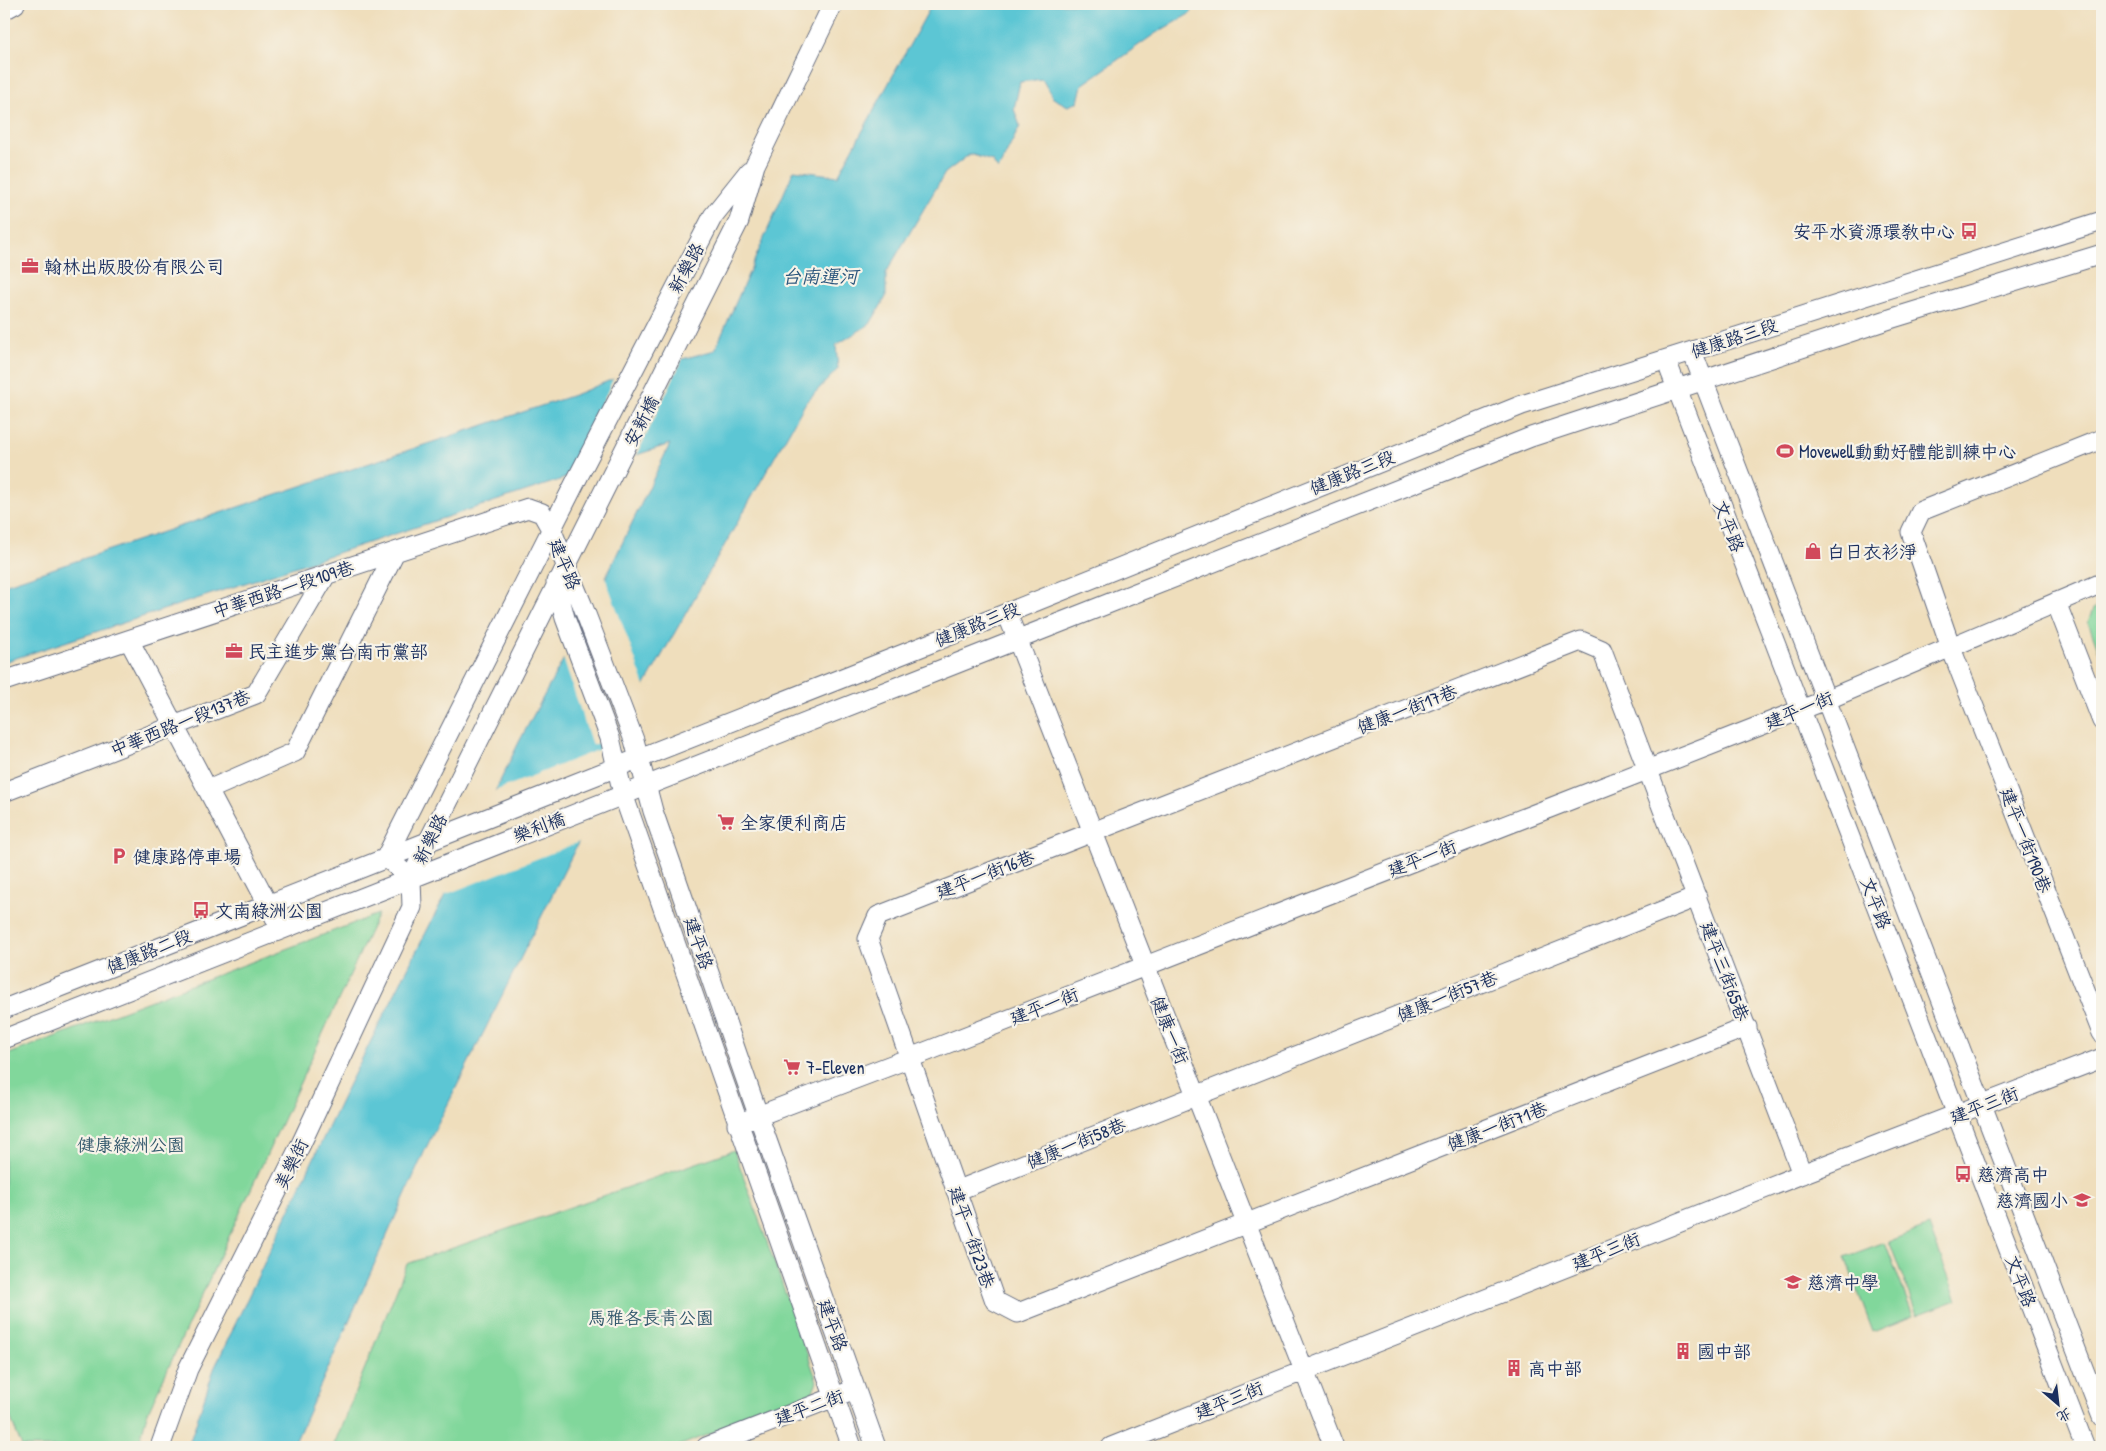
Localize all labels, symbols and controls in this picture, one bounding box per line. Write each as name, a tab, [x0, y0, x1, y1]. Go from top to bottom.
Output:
place label: 安平水資源環教中心	[1793, 219, 1955, 244]
bus stop icon: 安平水資源環教中心	[1959, 221, 1979, 241]
street label: 新樂路	[662, 238, 710, 298]
place label: 翰林出版股份有限公司	[44, 254, 224, 279]
office icon: 翰林出版股份有限公司	[20, 256, 40, 276]
water label: 台南運河	[782, 263, 861, 289]
street label: 健康路三段	[1687, 312, 1781, 364]
street label: 安新橋	[618, 391, 664, 451]
place label: Movewell動動好體能訓練中心	[1799, 439, 2017, 464]
sports icon: Movewell動動好體能訓練中心	[1775, 441, 1795, 461]
street label: 健康路三段	[1306, 444, 1398, 500]
street label: 文平路	[1708, 496, 1750, 556]
street label: 建平路	[543, 534, 587, 594]
place label: 白日衣衫淨	[1827, 539, 1917, 564]
shop icon: 白日衣衫淨	[1803, 541, 1823, 561]
street label: 中華西路一段109巷	[209, 554, 357, 624]
street label: 健康路三段	[931, 596, 1023, 652]
place label: 民主進步黨台南市黨部	[248, 639, 428, 664]
office icon: 民主進步黨台南市黨部	[224, 641, 244, 661]
street label: 健康一街17巷	[1353, 678, 1461, 740]
street label: 中華西路一段137巷	[106, 683, 254, 763]
street label: 建平一街	[1761, 685, 1837, 735]
street label: 建平一街190巷	[1994, 784, 2058, 896]
street label: 樂利橋	[509, 806, 569, 848]
street label: 新樂路	[407, 809, 453, 869]
place label: 全家便利商店	[740, 810, 848, 835]
supermarket icon: 全家便利商店	[716, 812, 736, 832]
street label: 建平一街	[1384, 833, 1460, 883]
place label: 健康路停車場	[133, 844, 241, 869]
street label: 建平一街16巷	[932, 844, 1038, 904]
parking icon: 健康路停車場	[109, 846, 129, 866]
street label: 文平路	[1855, 873, 1897, 933]
place label: 文南綠洲公園	[215, 898, 323, 923]
bus stop icon: 文南綠洲公園	[191, 900, 211, 920]
street label: 建平路	[678, 913, 720, 973]
street label: 建平三街65巷	[1695, 918, 1755, 1024]
street label: 健康路二段	[103, 923, 195, 979]
street label: 健康一街57巷	[1393, 964, 1501, 1028]
street label: 建平一街	[1006, 981, 1082, 1031]
street label: 健康一街	[1145, 992, 1195, 1068]
place label: 7-Eleven	[806, 1055, 865, 1080]
supermarket icon: 7-Eleven	[782, 1057, 802, 1077]
street label: 建平三街	[1946, 1080, 2022, 1130]
street label: 健康一街71巷	[1443, 1095, 1551, 1157]
street label: 健康一街58巷	[1022, 1112, 1130, 1174]
park label: 健康綠洲公園	[77, 1132, 185, 1157]
street label: 美樂街	[268, 1134, 314, 1194]
place label: 慈濟高中	[1977, 1162, 2049, 1187]
bus stop icon: 慈濟高中	[1953, 1164, 1973, 1184]
street label: 建平一街23巷	[943, 1183, 1001, 1291]
place label: 慈濟國小	[1996, 1188, 2068, 1213]
school or university icon: 慈濟國小	[2072, 1190, 2092, 1210]
street label: 建平三街	[1568, 1226, 1644, 1276]
street label: 文平路	[2000, 1251, 2042, 1311]
place label: 慈濟中學	[1807, 1270, 1879, 1295]
school or university icon: 慈濟中學	[1783, 1272, 1803, 1292]
street label: 建平路	[812, 1295, 854, 1355]
park label: 馬雅各長青公園	[588, 1305, 714, 1330]
place label: 國中部	[1697, 1339, 1751, 1364]
building icon: 國中部	[1673, 1341, 1693, 1361]
place label: 高中部	[1528, 1356, 1582, 1381]
building icon: 高中部	[1504, 1358, 1524, 1378]
street label: 建平三街	[1191, 1375, 1267, 1425]
north arrow	[2034, 1378, 2084, 1428]
street label: 建平二街	[771, 1383, 847, 1431]
text: 北	[2054, 1404, 2075, 1428]

